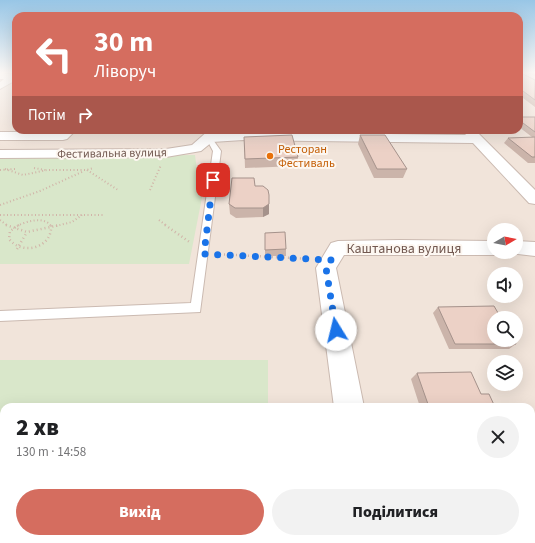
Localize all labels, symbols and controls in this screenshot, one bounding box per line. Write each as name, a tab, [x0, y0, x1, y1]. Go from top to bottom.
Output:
text: 30 m	[94, 22, 153, 62]
icon: left	[28, 28, 80, 80]
text: Ліворуч	[94, 59, 156, 84]
icon: right	[74, 104, 96, 126]
text: Потім	[28, 105, 66, 126]
place label: Ресторан Фестиваль	[278, 141, 335, 172]
street label: Фестивальна вулиця	[57, 144, 167, 163]
marker: Ресторан Фестиваль	[265, 151, 275, 161]
pin	[196, 163, 230, 197]
icon: arrive	[202, 169, 224, 191]
north arrow	[487, 223, 523, 259]
map controls	[487, 223, 523, 391]
street label: Каштанова вулиця	[346, 239, 462, 259]
button: sound	[487, 267, 523, 303]
position arrow	[315, 309, 357, 351]
button: search	[487, 311, 523, 347]
button: layers	[487, 355, 523, 391]
text: 2 хв	[16, 410, 59, 445]
button: close	[477, 416, 519, 458]
text: 130 m · 14:58	[16, 443, 86, 461]
button: Вихід	[16, 489, 264, 535]
button: Поділитися	[272, 489, 519, 535]

